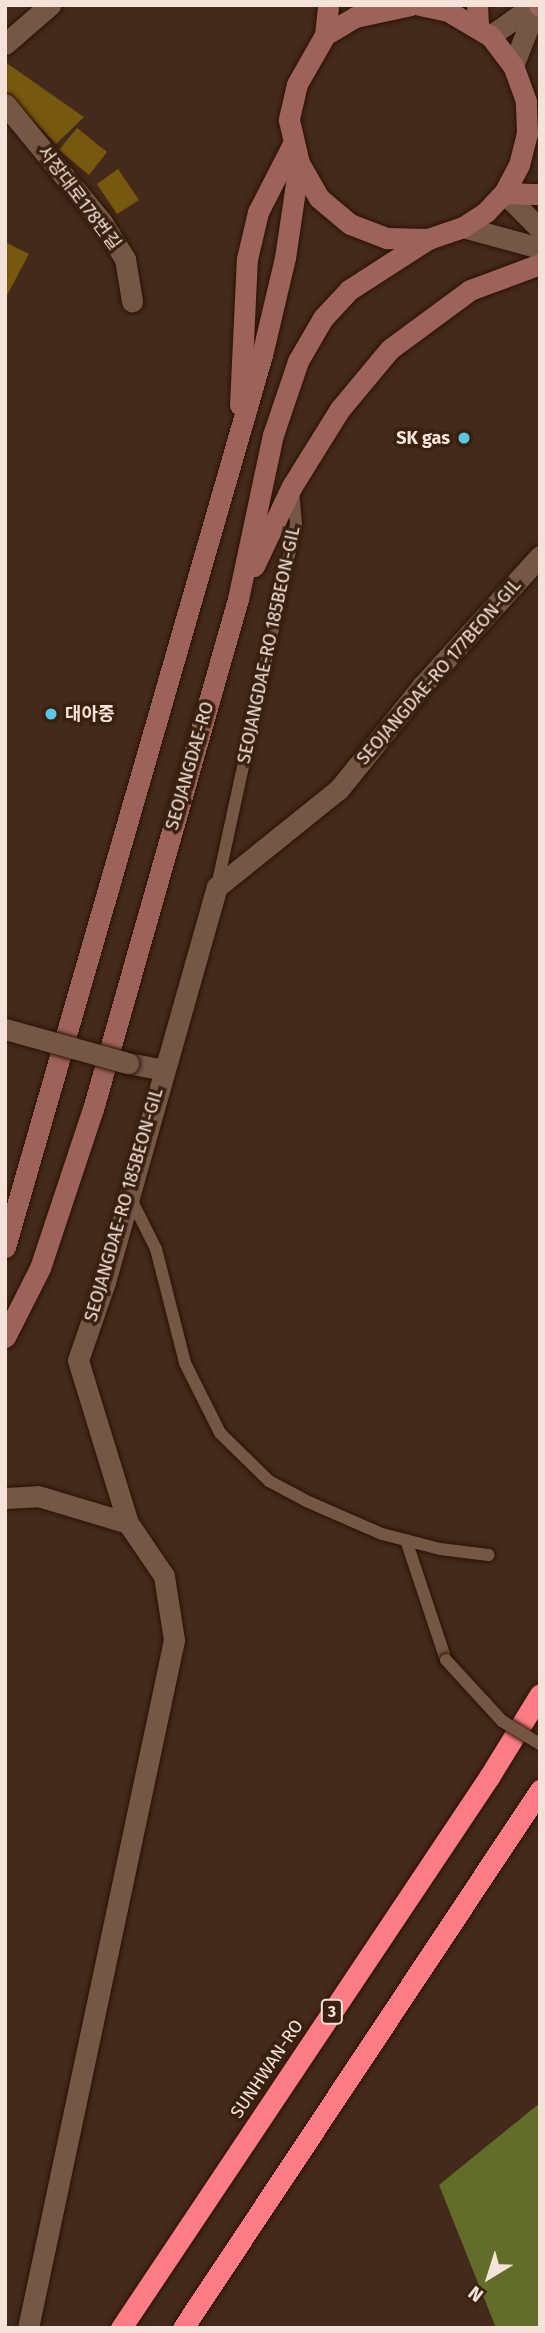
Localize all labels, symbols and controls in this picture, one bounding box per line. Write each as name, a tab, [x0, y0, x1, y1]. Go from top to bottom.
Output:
street label: 서장대로178번길	[33, 142, 125, 254]
place label: SK gas	[396, 427, 450, 449]
marker: SK gas	[456, 430, 472, 446]
street label: SEOJANGDAE-RO 185BEON-GIL	[233, 524, 305, 766]
street label: SEOJANGDAE-RO 177BEON-GIL	[352, 575, 526, 769]
street label: SEOJANGDAE-RO	[161, 699, 219, 833]
place label: 대아중	[65, 703, 115, 725]
marker: 대아중	[43, 706, 59, 722]
street label: SEOJANGDAE-RO 185BEON-GIL	[80, 1086, 168, 1324]
road number: 3	[320, 2000, 344, 2024]
street label: SUNHWAN-RO	[226, 2016, 308, 2122]
north arrow	[454, 2242, 524, 2312]
text: N	[464, 2281, 488, 2307]

